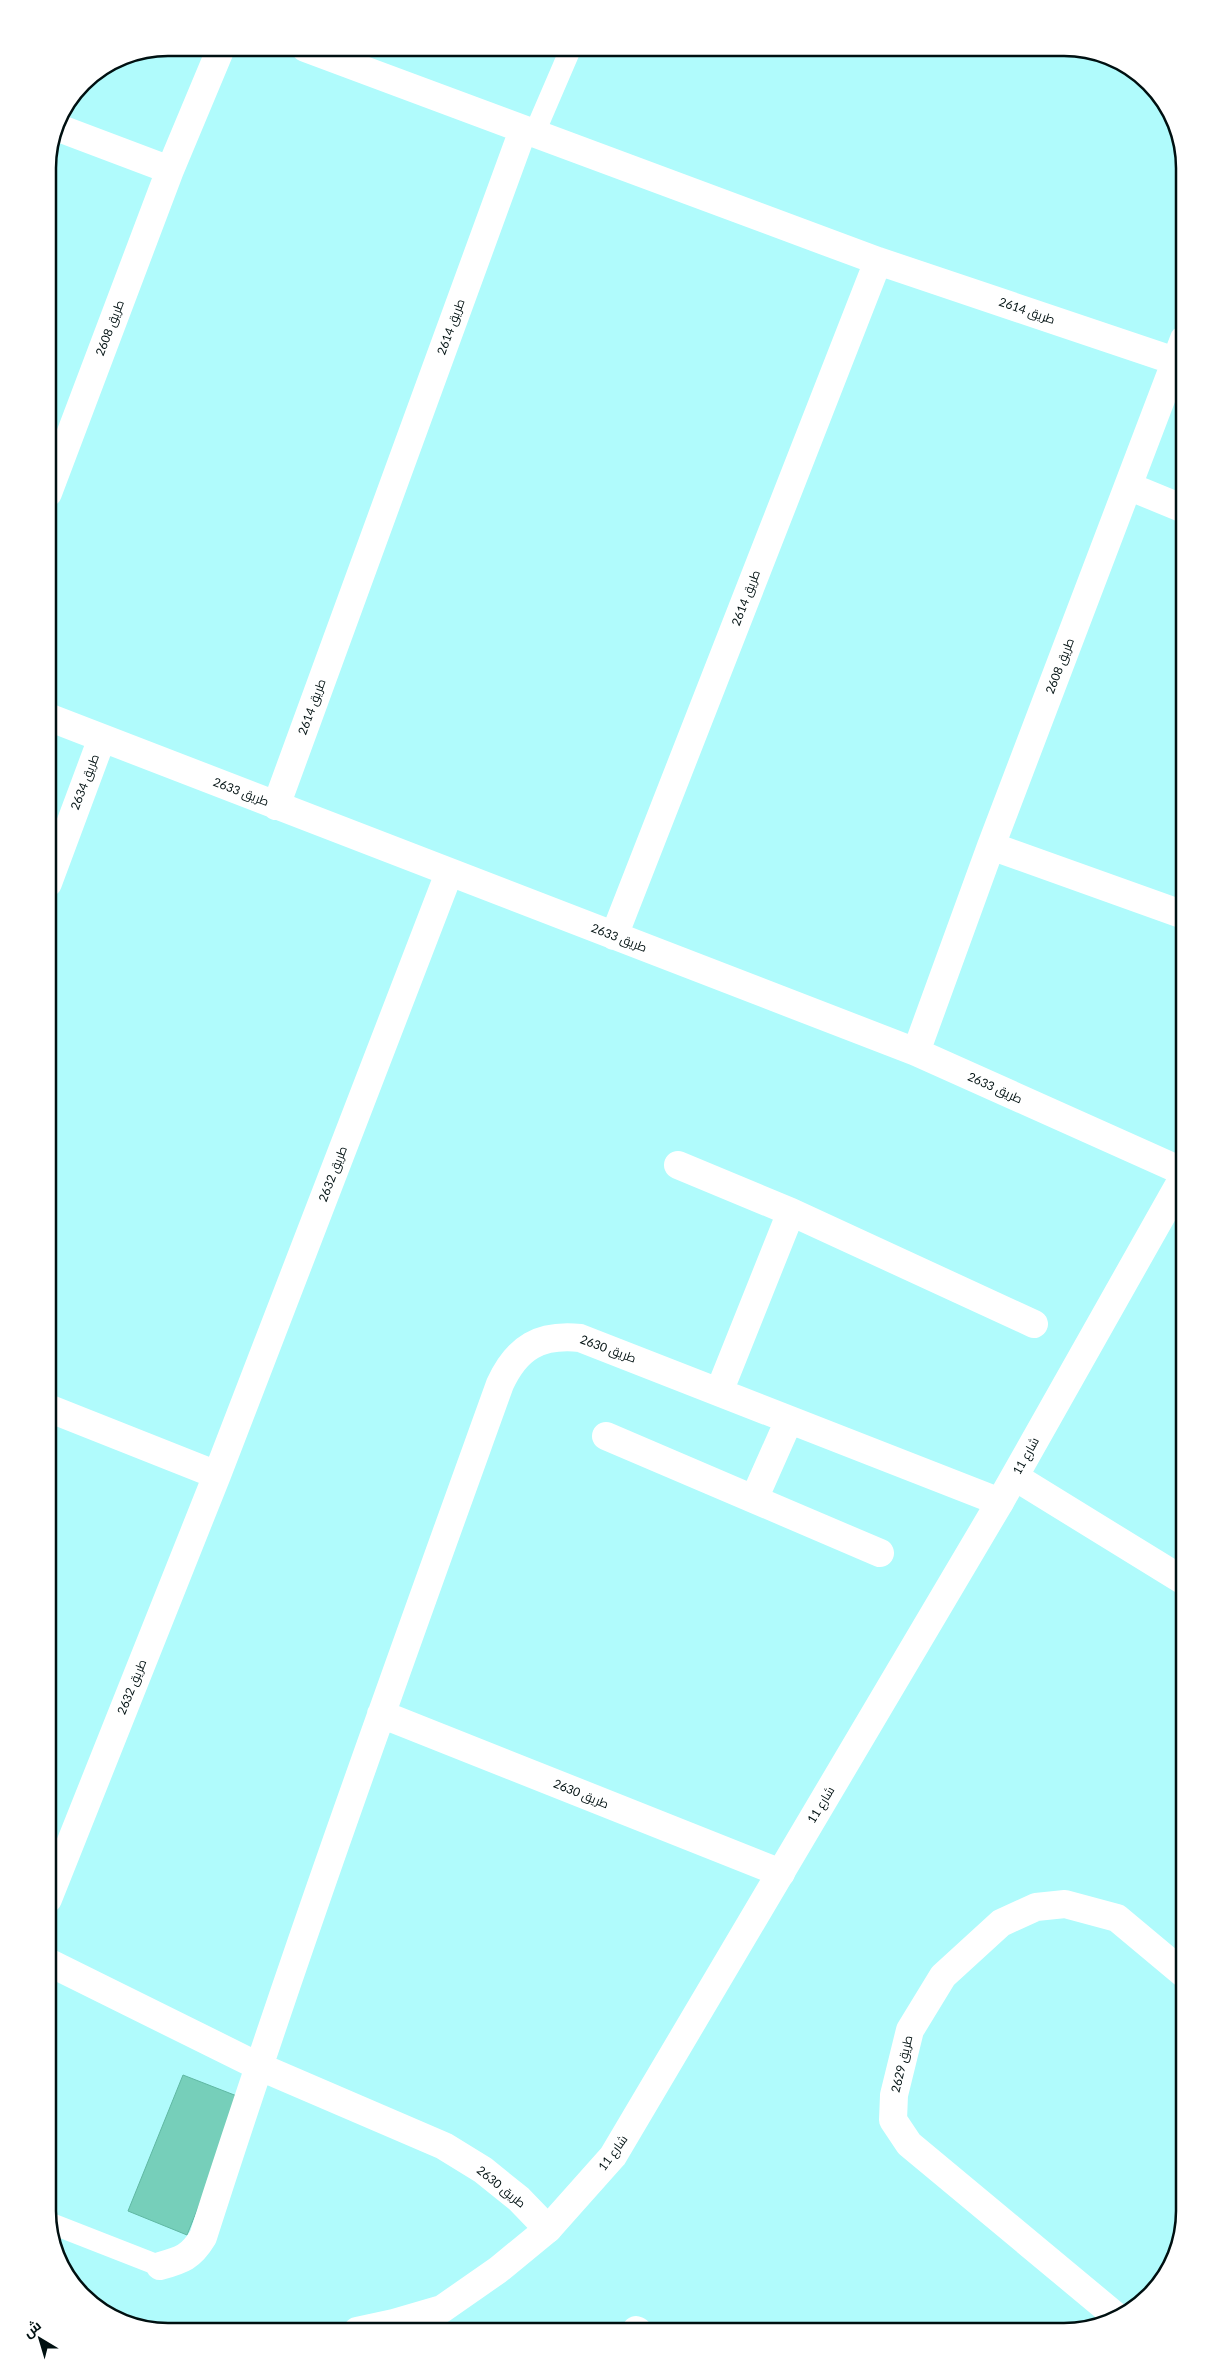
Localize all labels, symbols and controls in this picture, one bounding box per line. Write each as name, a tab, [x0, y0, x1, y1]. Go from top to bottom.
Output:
street label: طريق 2614	[997, 294, 1057, 327]
street label: طريق 2614	[434, 297, 468, 357]
street label: طريق 2608	[92, 298, 127, 358]
street label: طريق 2614	[728, 568, 763, 628]
street label: طريق 2608	[1042, 636, 1077, 696]
street label: طريق 2614	[295, 677, 329, 737]
street label: طريق 2634	[67, 752, 102, 812]
street label: طريق 2633	[211, 774, 271, 809]
street label: طريق 2633	[589, 920, 649, 955]
street label: طريق 2633	[966, 1069, 1025, 1106]
street label: طريق 2632	[315, 1144, 350, 1204]
street label: طريق 2630	[578, 1332, 638, 1366]
street label: شارع 11	[1009, 1434, 1043, 1477]
street label: طريق 2632	[114, 1657, 149, 1717]
street label: طريق 2630	[551, 1776, 611, 1811]
street label: شارع 11	[804, 1784, 838, 1826]
street label: طريق 2629	[888, 2034, 915, 2094]
street label: شارع 11	[595, 2132, 631, 2174]
street label: طريق 2630	[474, 2162, 529, 2211]
north arrow	[15, 2314, 65, 2364]
text: ش	[19, 2316, 45, 2341]

